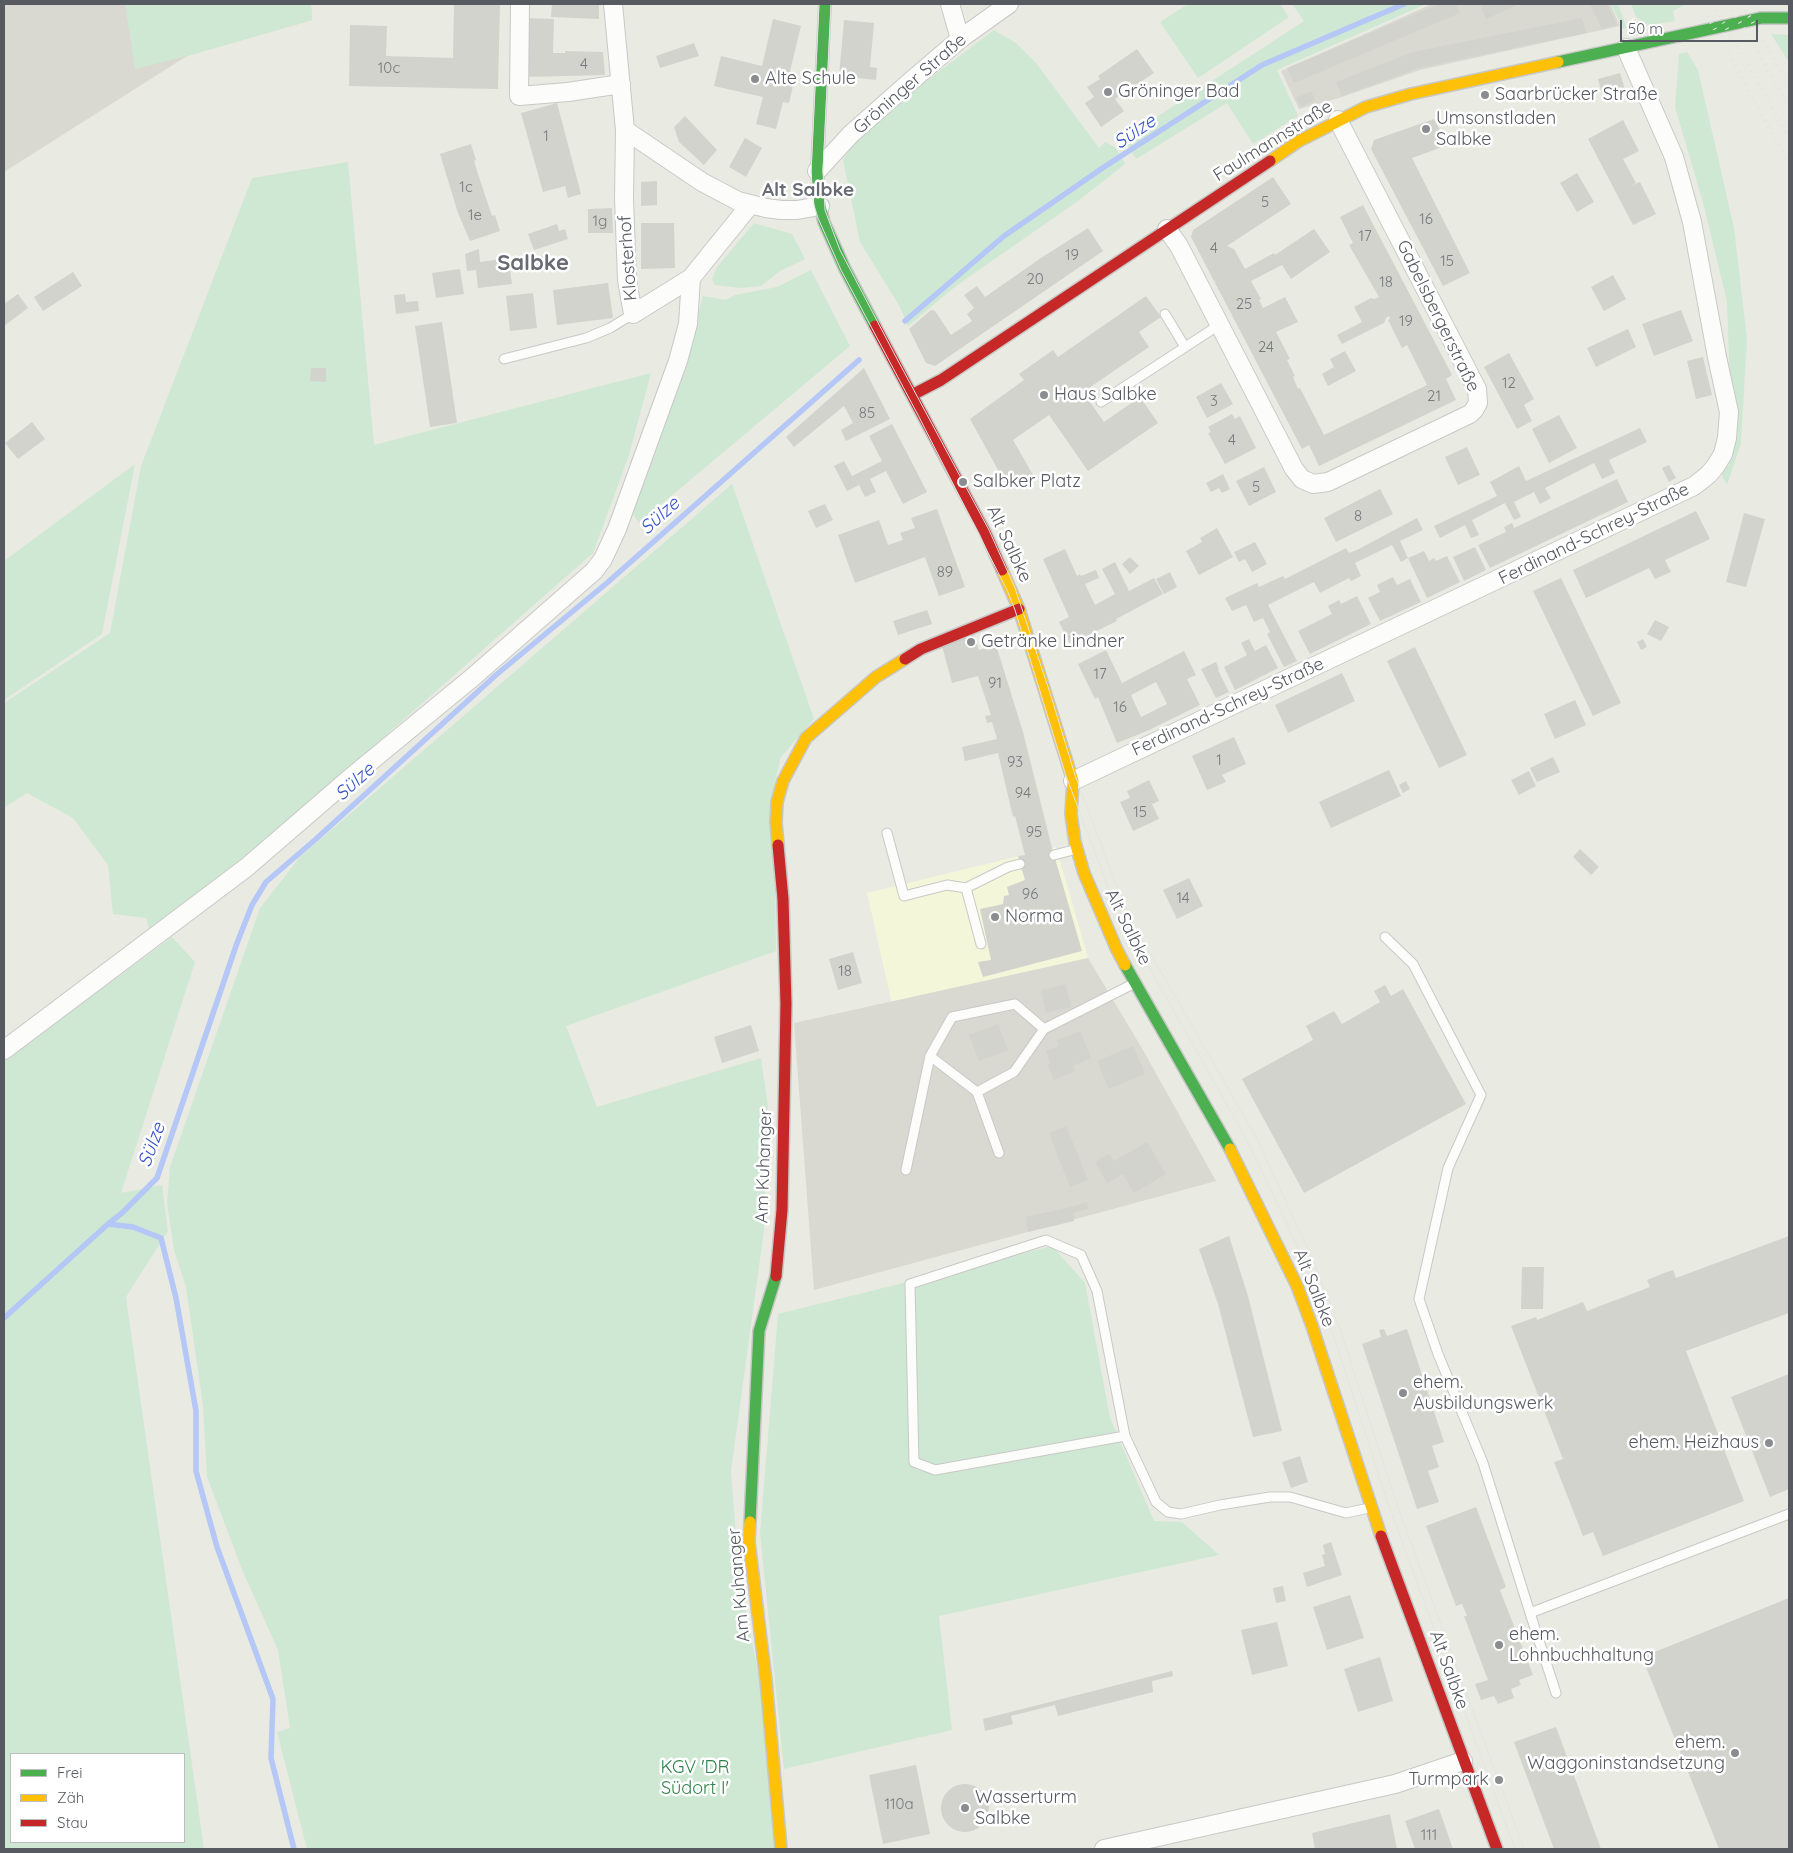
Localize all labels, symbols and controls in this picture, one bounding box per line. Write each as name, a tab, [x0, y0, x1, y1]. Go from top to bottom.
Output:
scale bar	[1623, 10, 1760, 42]
text: 50 m	[1628, 19, 1663, 38]
street label: Gröninger Straße	[849, 29, 971, 139]
house number: 4	[580, 55, 588, 73]
house number: 10c	[378, 59, 400, 77]
place label: Alte Schule	[765, 68, 856, 90]
marker: Alte Schule	[749, 73, 761, 85]
place label: Gröninger Bad	[1118, 81, 1239, 103]
place label: Saarbrücker Straße	[1495, 84, 1658, 106]
marker: Gröninger Bad	[1102, 86, 1114, 98]
marker: Saarbrücker Straße	[1479, 89, 1491, 101]
street label: Faulmannstraße	[1209, 96, 1337, 186]
place label: Umsonstladen Salbke	[1436, 108, 1556, 150]
water label: Sülze	[1110, 110, 1160, 154]
marker: Umsonstladen Salbke	[1420, 123, 1432, 135]
house number: 1	[543, 127, 549, 145]
house number: 1c	[459, 178, 473, 196]
district label: Alt Salbke	[762, 179, 854, 201]
house number: 5	[1261, 193, 1269, 211]
house number: 1e	[468, 206, 482, 224]
house number: 16	[1419, 210, 1433, 228]
house number: 1g	[593, 212, 607, 230]
street label: Klosterhof	[614, 214, 642, 302]
house number: 17	[1358, 227, 1372, 245]
street label: Gabelsbergerstraße	[1392, 237, 1484, 395]
house number: 4	[1210, 239, 1218, 257]
house number: 19	[1065, 246, 1079, 264]
district label: Salbke	[497, 250, 569, 276]
house number: 15	[1440, 252, 1454, 270]
house number: 20	[1026, 270, 1044, 288]
house number: 18	[1379, 273, 1393, 291]
house number: 25	[1236, 295, 1252, 313]
house number: 19	[1399, 312, 1413, 330]
house number: 24	[1258, 338, 1274, 356]
house number: 12	[1502, 374, 1516, 392]
place label: Haus Salbke	[1054, 384, 1157, 406]
house number: 21	[1427, 387, 1441, 405]
marker: Haus Salbke	[1038, 389, 1050, 401]
house number: 3	[1210, 392, 1218, 410]
house number: 85	[859, 404, 875, 422]
house number: 4	[1228, 431, 1236, 449]
place label: Salbker Platz	[973, 471, 1081, 493]
marker: Salbker Platz	[957, 476, 969, 488]
house number: 5	[1252, 478, 1260, 496]
street label: Ferdinand-Schrey-Straße	[1495, 478, 1693, 590]
water label: Sülze	[635, 492, 685, 540]
street label: Alt Salbke	[982, 502, 1036, 586]
house number: 8	[1354, 507, 1362, 525]
house number: 89	[937, 563, 953, 581]
place label: Getränke Lindner	[981, 631, 1124, 653]
marker: Getränke Lindner	[965, 636, 977, 648]
street label: Ferdinand-Schrey-Straße	[1129, 653, 1327, 761]
house number: 17	[1093, 665, 1107, 683]
house number: 91	[988, 674, 1002, 692]
house number: 16	[1113, 698, 1127, 716]
house number: 1	[1216, 751, 1222, 769]
house number: 93	[1007, 753, 1023, 771]
water label: Sülze	[330, 758, 380, 806]
house number: 94	[1015, 784, 1031, 802]
house number: 15	[1133, 803, 1147, 821]
house number: 95	[1026, 823, 1042, 841]
house number: 96	[1022, 885, 1038, 903]
street label: Alt Salbke	[1100, 885, 1156, 969]
house number: 14	[1176, 889, 1190, 907]
place label: Norma	[1005, 906, 1063, 928]
marker: Norma	[989, 911, 1001, 923]
house number: 18	[838, 962, 852, 980]
street label: Am Kuhanger	[751, 1108, 777, 1224]
water label: Sülze	[134, 1120, 170, 1170]
street label: Alt Salbke	[1289, 1246, 1339, 1330]
place label: ehem. Ausbildungswerk	[1413, 1372, 1553, 1415]
marker: ehem. Ausbildungswerk	[1397, 1387, 1409, 1399]
place label: ehem. Heizhaus	[1629, 1432, 1759, 1454]
marker: ehem. Heizhaus	[1763, 1437, 1775, 1449]
street label: Am Kuhanger	[723, 1527, 755, 1643]
place label: ehem. Lohnbuchhaltung	[1509, 1624, 1654, 1666]
street label: Alt Salbke	[1425, 1628, 1473, 1712]
marker: ehem. Lohnbuchhaltung	[1493, 1639, 1505, 1651]
place label: ehem. Waggoninstandsetzung	[1527, 1732, 1725, 1775]
marker: ehem. Waggoninstandsetzung	[1729, 1747, 1741, 1759]
legend	[10, 1753, 185, 1843]
park label: KGV 'DR Südort I'	[660, 1757, 730, 1800]
text: Frei	[57, 1763, 83, 1782]
place label: Turmpark	[1408, 1769, 1489, 1791]
marker: Turmpark	[1493, 1774, 1505, 1786]
place label: Wasserturm Salbke	[975, 1787, 1077, 1830]
text: Zäh	[57, 1788, 84, 1807]
house number: 110a	[884, 1795, 914, 1813]
marker: Wasserturm Salbke	[959, 1802, 971, 1814]
text: Stau	[57, 1813, 88, 1832]
house number: 111	[1421, 1826, 1437, 1844]

